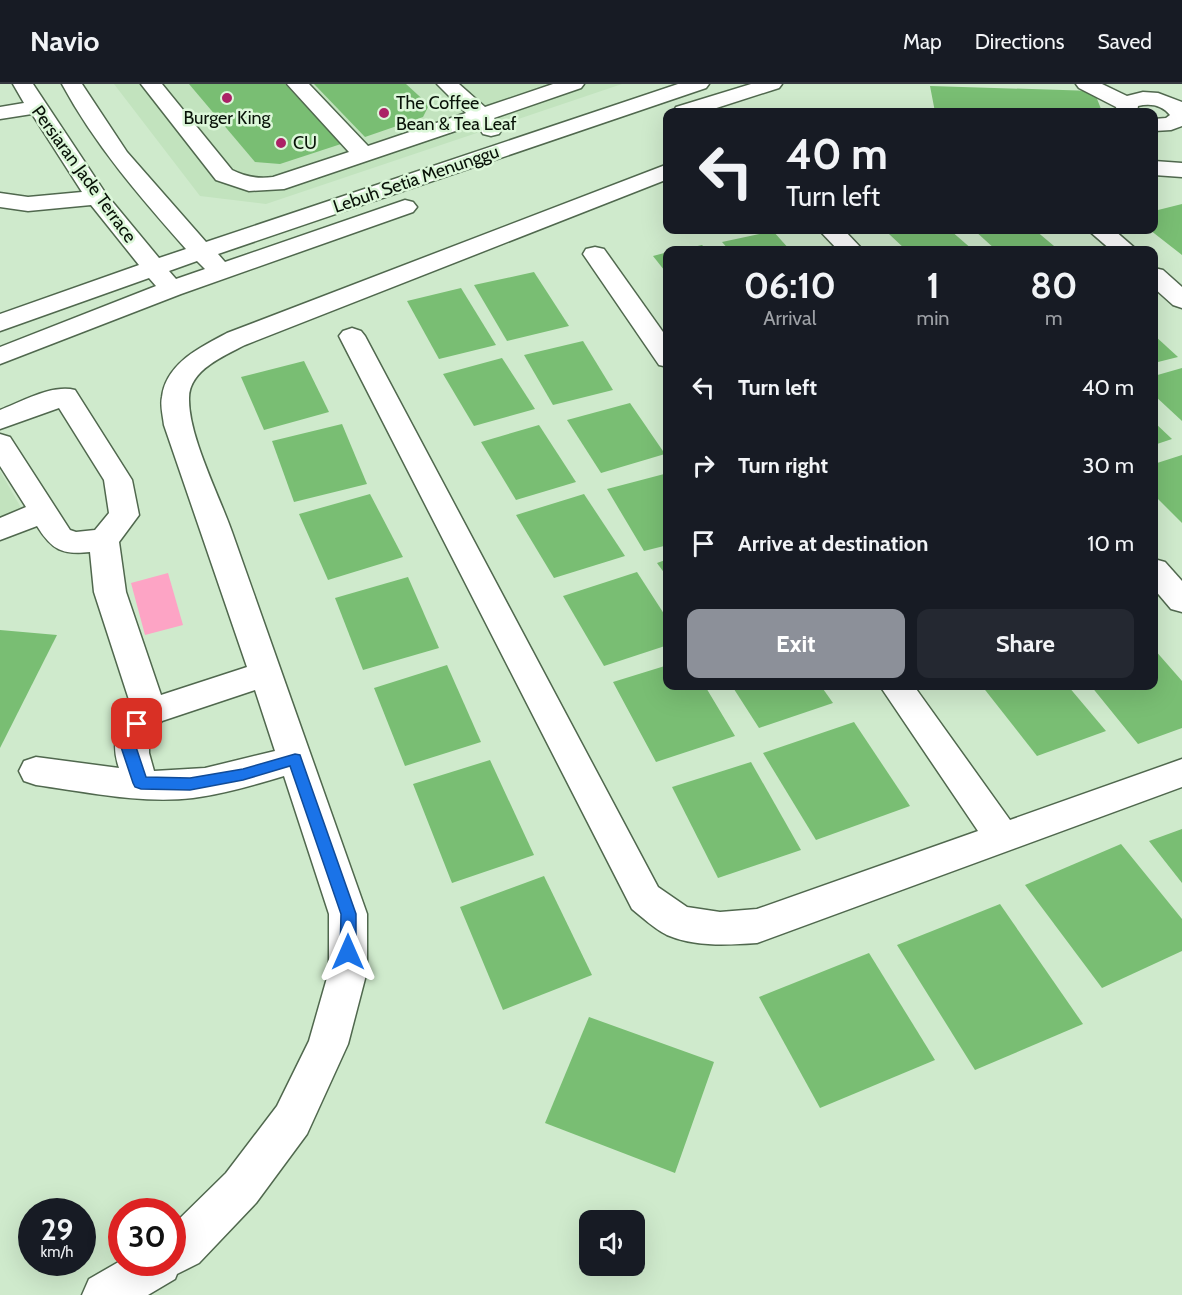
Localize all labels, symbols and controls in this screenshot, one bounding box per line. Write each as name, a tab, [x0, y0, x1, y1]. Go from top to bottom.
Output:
text: Navio	[30, 24, 100, 58]
text: Map	[903, 29, 942, 54]
text: Directions	[975, 29, 1064, 54]
text: Saved	[1097, 29, 1152, 54]
marker: Burger King	[220, 91, 234, 105]
place label: The Coffee Bean & Tea Leaf	[396, 92, 516, 135]
street label: Persiaran Jade Terrace	[27, 101, 141, 247]
marker: The Coffee Bean & Tea Leaf	[377, 106, 391, 120]
place label: Burger King	[183, 107, 272, 129]
text: 40 m	[786, 128, 888, 180]
place label: CU	[293, 132, 317, 154]
icon: left	[687, 132, 765, 210]
marker: CU	[274, 136, 288, 150]
street label: Lebuh Setia Menunggu	[330, 140, 502, 218]
text: Turn left	[786, 180, 880, 213]
text: 06:10	[744, 263, 836, 307]
text: 1	[926, 263, 940, 307]
text: 80	[1030, 263, 1077, 307]
text: Arrival	[763, 306, 816, 330]
text: min	[917, 306, 950, 330]
text: m	[1045, 306, 1063, 330]
icon: left	[687, 371, 720, 404]
text: Turn left	[738, 374, 817, 401]
text: 40 m	[1082, 374, 1134, 401]
icon: right	[687, 449, 720, 482]
text: Turn right	[738, 452, 828, 479]
text: 30 m	[1082, 452, 1134, 479]
icon: arrive	[687, 527, 720, 560]
text: Arrive at destination	[738, 530, 928, 557]
text: 10 m	[1087, 530, 1134, 557]
button: Exit	[687, 609, 905, 678]
button: Share	[917, 609, 1134, 678]
pin	[111, 698, 162, 749]
icon: arrive	[120, 707, 153, 740]
position arrow	[316, 920, 380, 984]
speed limit sign: 30	[108, 1198, 186, 1276]
map controls	[579, 1210, 645, 1276]
button: sound	[579, 1210, 645, 1276]
text: 29	[41, 1211, 73, 1248]
text: km/h	[41, 1243, 73, 1261]

